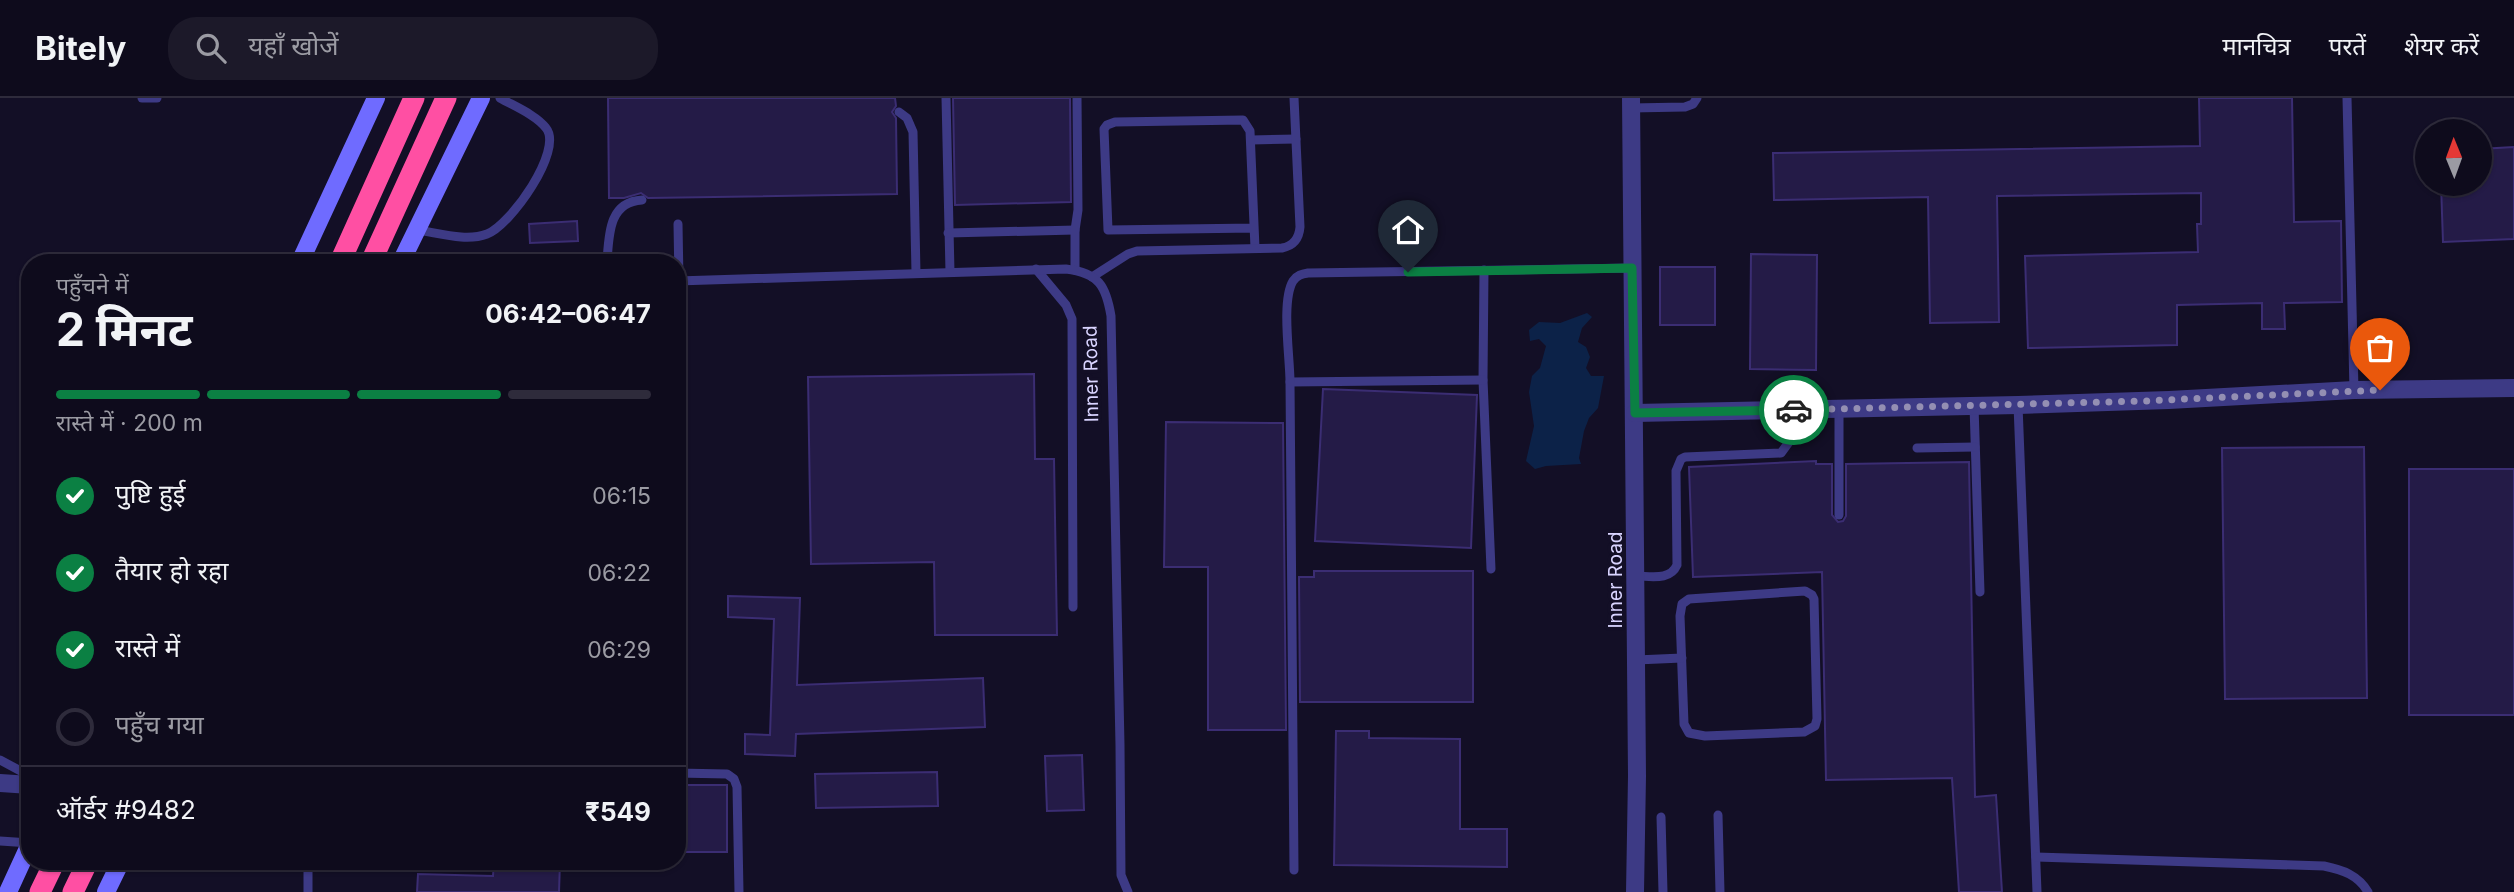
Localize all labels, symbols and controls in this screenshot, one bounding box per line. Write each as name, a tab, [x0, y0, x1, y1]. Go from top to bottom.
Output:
search box	[168, 17, 658, 80]
text: Bitely	[35, 28, 126, 68]
icon: search	[192, 29, 230, 67]
text: यहाँ खोजें	[248, 30, 339, 61]
text: मानचित्र	[2222, 32, 2291, 61]
text: परतें	[2329, 32, 2366, 61]
text: शेयर करें	[2404, 32, 2479, 61]
north arrow	[2415, 119, 2492, 196]
map controls	[2415, 119, 2492, 196]
pin	[1378, 200, 1438, 272]
icon: home	[1389, 211, 1427, 249]
text: पहुँचने में	[56, 272, 129, 300]
text: 06:42–06:47	[485, 298, 651, 329]
text: 2 मिनट	[56, 301, 192, 357]
pin	[2350, 318, 2410, 390]
street label: Inner Road	[1079, 325, 1103, 423]
icon: bag	[2361, 329, 2399, 367]
courier	[1759, 375, 1829, 445]
icon: car	[1775, 391, 1813, 429]
text: रास्ते में · 200 m	[56, 409, 203, 437]
icon: check	[56, 477, 94, 515]
text: पुष्टि हुई	[115, 478, 186, 509]
text: 06:15	[592, 482, 651, 510]
street label: Inner Road	[1604, 532, 1627, 628]
icon: check	[56, 554, 94, 592]
text: तैयार हो रहा	[115, 555, 229, 586]
text: 06:22	[588, 559, 651, 587]
icon: check	[56, 631, 94, 669]
text: रास्ते में	[115, 632, 180, 663]
text: 06:29	[587, 636, 651, 664]
text: पहुँच गया	[115, 709, 204, 740]
text: ऑर्डर #9482	[56, 794, 196, 825]
text: ₹549	[585, 796, 651, 827]

